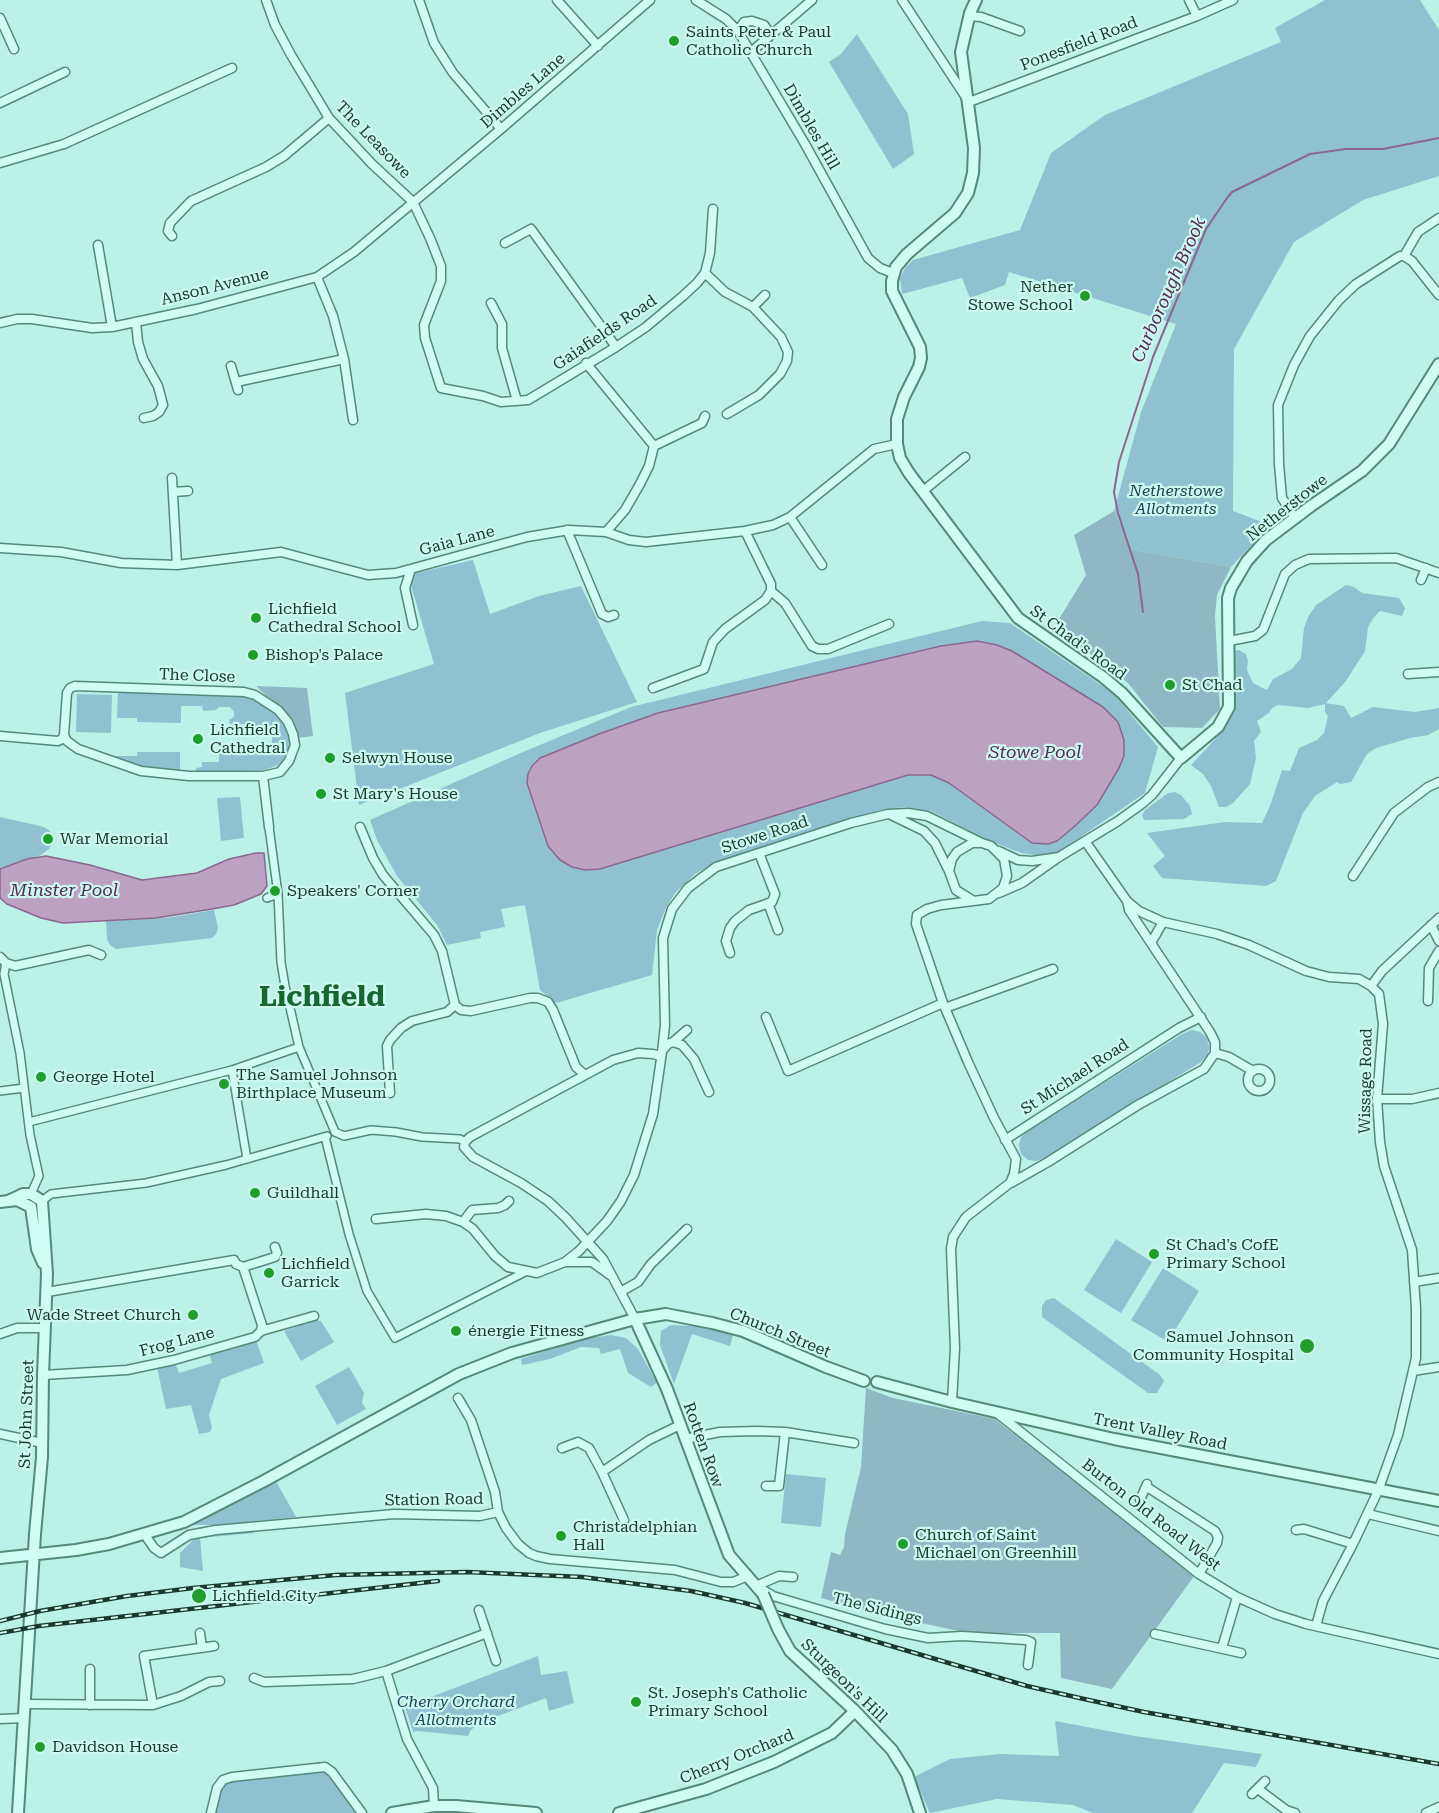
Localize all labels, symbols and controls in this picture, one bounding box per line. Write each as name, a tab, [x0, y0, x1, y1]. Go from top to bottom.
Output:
street label: Ponesfield Road	[1018, 13, 1140, 75]
place label: Saints Peter & Paul Catholic Church	[686, 22, 831, 60]
marker: Saints Peter & Paul Catholic Church	[667, 34, 681, 48]
street label: Dimbles Lane	[477, 49, 569, 133]
street label: Dimbles Hill	[779, 81, 843, 173]
street label: The Leasowe	[331, 97, 415, 183]
water label: Curborough Brook	[1127, 214, 1211, 366]
street label: Anson Avenue	[159, 264, 271, 310]
place label: Nether Stowe School	[968, 277, 1073, 315]
marker: Nether Stowe School	[1078, 289, 1092, 303]
street label: Gaiafields Road	[550, 291, 660, 375]
street label: Netherstowe	[1243, 470, 1331, 546]
park label: Netherstowe Allotments	[1129, 481, 1223, 519]
street label: Gaia Lane	[417, 522, 497, 560]
place label: Lichfield Cathedral School	[268, 599, 402, 637]
street label: St Chad's Road	[1026, 602, 1130, 684]
marker: Lichfield Cathedral School	[249, 611, 263, 625]
place label: Bishop's Palace	[265, 645, 383, 665]
marker: Bishop's Palace	[246, 648, 260, 662]
street label: The Close	[158, 665, 236, 687]
place label: St Chad	[1182, 675, 1242, 695]
marker: St Chad	[1163, 678, 1177, 692]
place label: Lichfield Cathedral	[210, 720, 285, 758]
marker: Lichfield Cathedral	[191, 732, 205, 746]
water label: Stowe Pool	[989, 742, 1081, 764]
place label: Selwyn House	[342, 748, 453, 768]
marker: Selwyn House	[323, 751, 337, 765]
place label: St Mary's House	[333, 784, 458, 804]
marker: St Mary's House	[314, 787, 328, 801]
street label: Stowe Road	[719, 812, 811, 858]
place label: War Memorial	[60, 829, 168, 849]
marker: War Memorial	[41, 832, 55, 846]
water label: Minster Pool	[10, 880, 118, 902]
place label: Speakers' Corner	[287, 881, 419, 901]
marker: Speakers' Corner	[268, 884, 282, 898]
district label: Lichfield	[259, 981, 385, 1015]
street label: Wissage Road	[1355, 1028, 1377, 1134]
street label: St Michael Road	[1017, 1035, 1133, 1119]
place label: The Samuel Johnson Birthplace Museum	[236, 1065, 398, 1103]
place label: George Hotel	[53, 1067, 155, 1087]
marker: George Hotel	[34, 1070, 48, 1084]
marker: The Samuel Johnson Birthplace Museum	[217, 1077, 231, 1091]
place label: Guildhall	[267, 1183, 339, 1203]
marker: Guildhall	[248, 1186, 262, 1200]
place label: St Chad's CofE Primary School	[1166, 1235, 1286, 1273]
marker: St Chad's CofE Primary School	[1147, 1247, 1161, 1261]
place label: Lichfield Garrick	[281, 1254, 350, 1292]
marker: Lichfield Garrick	[262, 1266, 276, 1280]
street label: Church Street	[727, 1304, 833, 1362]
place label: Wade Street Church	[27, 1305, 181, 1325]
marker: Wade Street Church	[186, 1308, 200, 1322]
place label: énergie Fitness	[468, 1321, 584, 1341]
street label: Frog Lane	[138, 1323, 216, 1361]
marker: énergie Fitness	[449, 1324, 463, 1338]
place label: Samuel Johnson Community Hospital	[1133, 1327, 1294, 1365]
marker: Samuel Johnson Community Hospital	[1298, 1337, 1316, 1355]
street label: St John Street	[16, 1359, 38, 1469]
street label: Rotten Row	[679, 1400, 727, 1490]
street label: Trent Valley Road	[1091, 1410, 1229, 1454]
street label: Burton Old Road West	[1078, 1455, 1224, 1575]
street label: Station Road	[384, 1490, 484, 1510]
place label: Christadelphian Hall	[573, 1517, 697, 1555]
place label: Church of Saint Michael on Greenhill	[915, 1525, 1077, 1563]
marker: Christadelphian Hall	[554, 1529, 568, 1543]
marker: Church of Saint Michael on Greenhill	[896, 1537, 910, 1551]
place label: Lichfield City	[212, 1586, 317, 1606]
marker: Lichfield City	[190, 1587, 208, 1605]
street label: The Sidings	[830, 1589, 924, 1629]
street label: Sturgeon's Hill	[797, 1635, 891, 1727]
place label: St. Joseph's Catholic Primary School	[648, 1683, 807, 1721]
park label: Cherry Orchard Allotments	[397, 1692, 515, 1730]
marker: St. Joseph's Catholic Primary School	[629, 1695, 643, 1709]
street label: Cherry Orchard	[677, 1725, 797, 1789]
place label: Davidson House	[52, 1737, 178, 1757]
marker: Davidson House	[33, 1740, 47, 1754]

